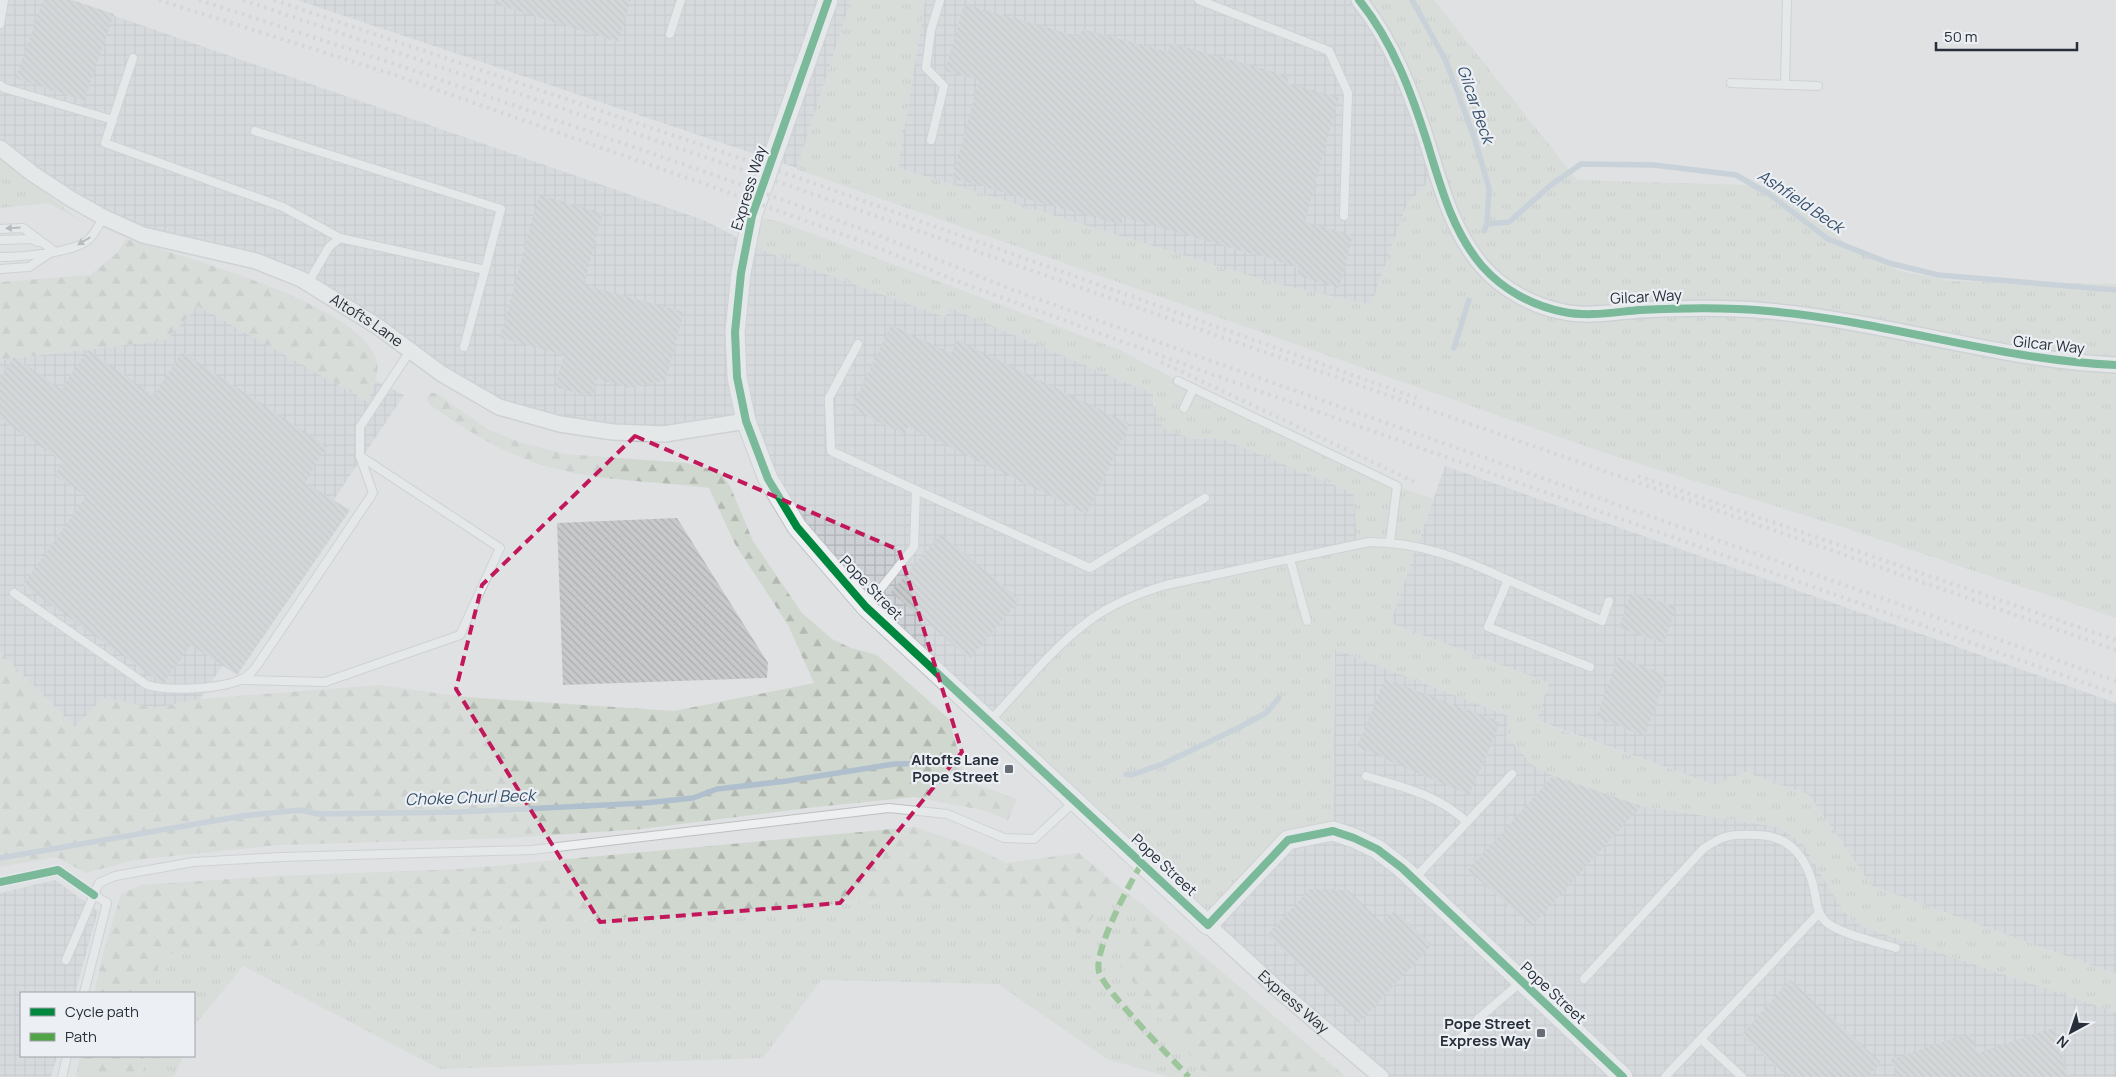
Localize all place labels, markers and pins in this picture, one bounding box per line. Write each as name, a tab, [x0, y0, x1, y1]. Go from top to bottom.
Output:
place label: Altofts Lane Pope Street	[911, 749, 999, 787]
marker: Altofts Lane Pope Street	[1003, 763, 1015, 775]
place label: Pope Street Express Way	[1440, 1013, 1532, 1051]
marker: Pope Street Express Way	[1535, 1027, 1547, 1039]

